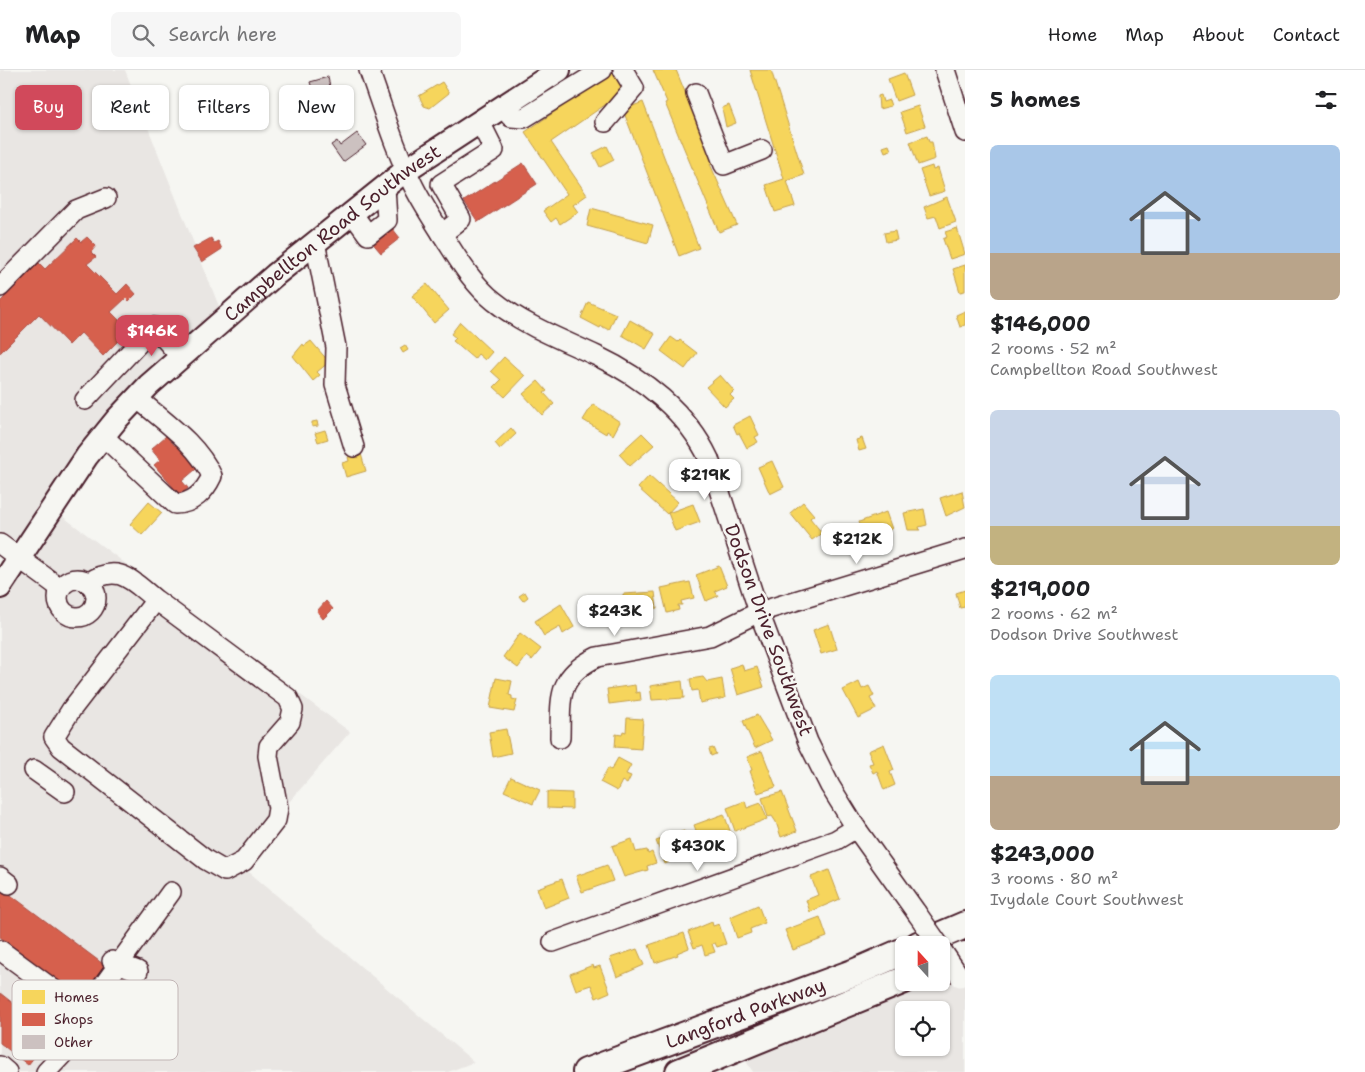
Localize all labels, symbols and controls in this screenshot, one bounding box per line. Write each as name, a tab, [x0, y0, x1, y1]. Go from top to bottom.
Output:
search box	[111, 12, 461, 57]
text: Map	[25, 19, 81, 51]
icon: search	[129, 21, 157, 49]
text: Search here	[169, 22, 277, 47]
text: Home	[1048, 23, 1097, 47]
text: Map	[1125, 23, 1164, 47]
text: About	[1192, 23, 1245, 47]
text: Contact	[1273, 23, 1340, 47]
chip: Buy	[15, 85, 82, 130]
chip: Rent	[92, 85, 169, 130]
chip: Filters	[179, 85, 269, 130]
chip: New	[279, 85, 354, 130]
text: 5 homes	[990, 86, 1081, 114]
icon: filters	[1312, 86, 1340, 114]
street label: Campbellton Road Southwest	[218, 138, 445, 327]
icon: home	[1120, 178, 1210, 268]
text: $146,000	[990, 310, 1091, 338]
pin: $146K	[117, 314, 187, 357]
text: $146K	[127, 320, 177, 341]
text: 2 rooms · 52 m²	[990, 338, 1117, 359]
text: Campbellton Road Southwest	[990, 359, 1218, 380]
icon: home	[1120, 443, 1210, 533]
pin: $219K	[670, 458, 740, 501]
text: $219K	[680, 464, 730, 485]
street label: Dodson Drive Southwest	[719, 521, 819, 739]
pin: $212K	[822, 522, 892, 565]
text: $212K	[832, 528, 882, 549]
text: $219,000	[990, 575, 1090, 603]
pin: $243K	[580, 594, 650, 637]
text: $243K	[588, 600, 642, 621]
text: 2 rooms · 62 m²	[990, 603, 1118, 624]
text: Dodson Drive Southwest	[990, 624, 1179, 645]
icon: home	[1120, 708, 1210, 798]
pin: $430K	[663, 830, 733, 872]
text: $430K	[671, 835, 725, 856]
text: $243,000	[990, 840, 1095, 868]
text: 3 rooms · 80 m²	[990, 868, 1118, 889]
text: Ivydale Court Southwest	[990, 889, 1184, 910]
north arrow	[895, 936, 950, 991]
map controls	[895, 936, 950, 1056]
street label: Langford Parkway	[662, 972, 829, 1054]
legend	[12, 980, 178, 1060]
text: Homes	[54, 988, 99, 1006]
button: locate	[895, 1001, 950, 1056]
text: Shops	[54, 1010, 93, 1028]
text: Other	[54, 1033, 93, 1051]

